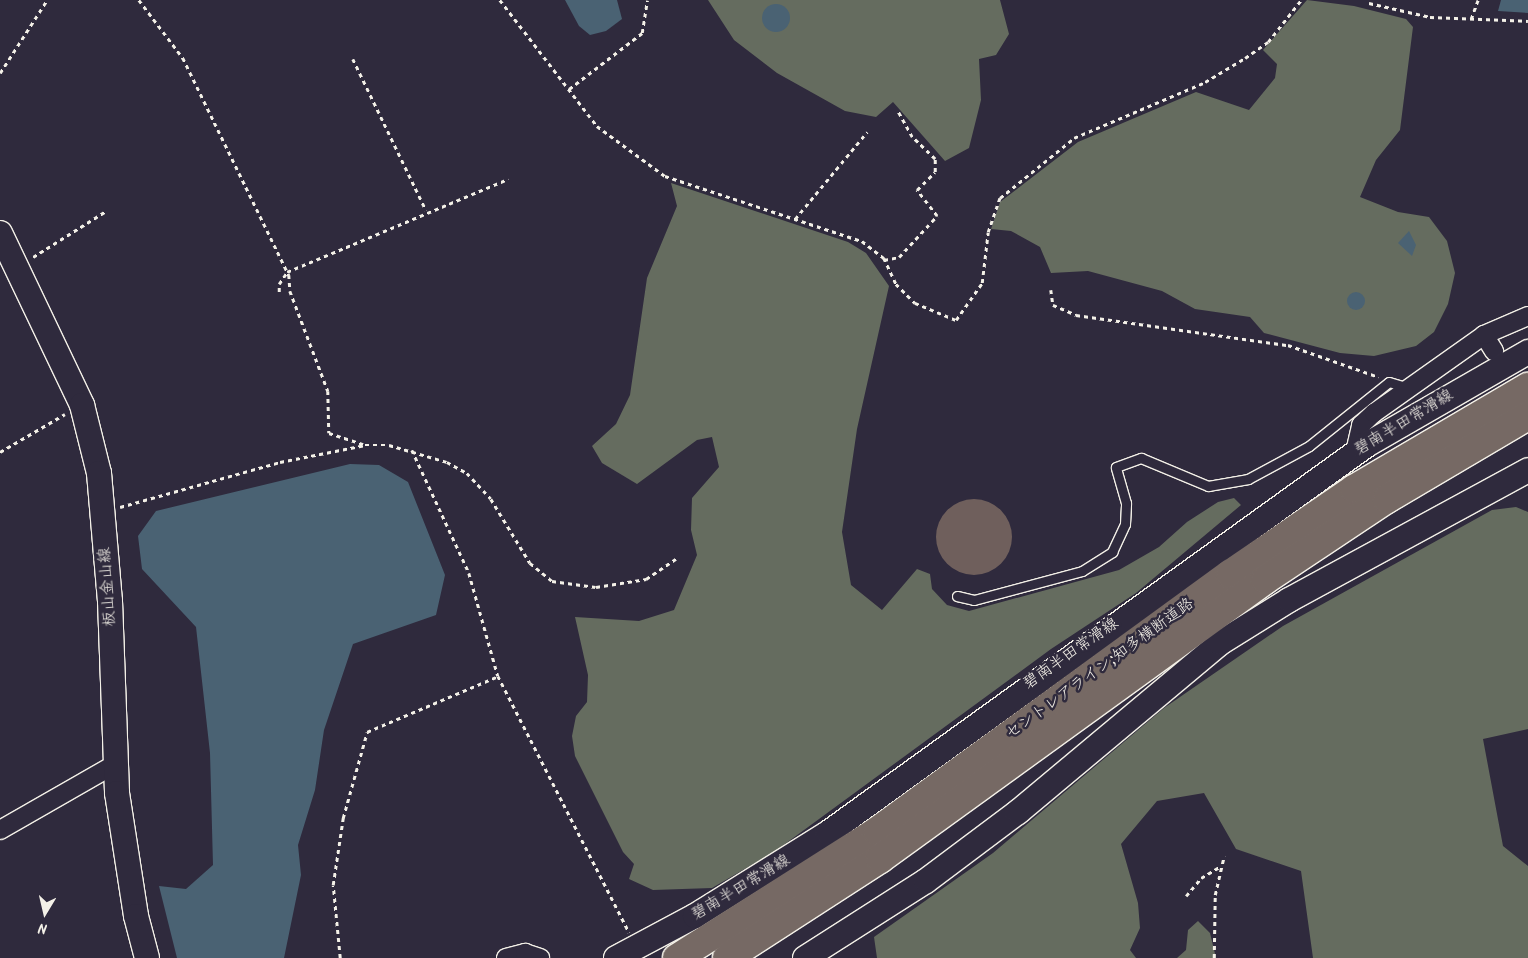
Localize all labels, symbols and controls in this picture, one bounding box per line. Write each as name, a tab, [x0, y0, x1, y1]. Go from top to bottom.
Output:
street label: 碧南半田常滑線	[1351, 386, 1457, 460]
street label: 板山金山線	[96, 546, 120, 628]
street label: セントレアライン;知多横断道路	[1002, 594, 1198, 744]
street label: 碧南半田常滑線	[1020, 614, 1122, 694]
street label: 碧南半田常滑線	[688, 851, 794, 925]
north arrow	[20, 888, 70, 938]
text: N	[37, 916, 49, 939]

